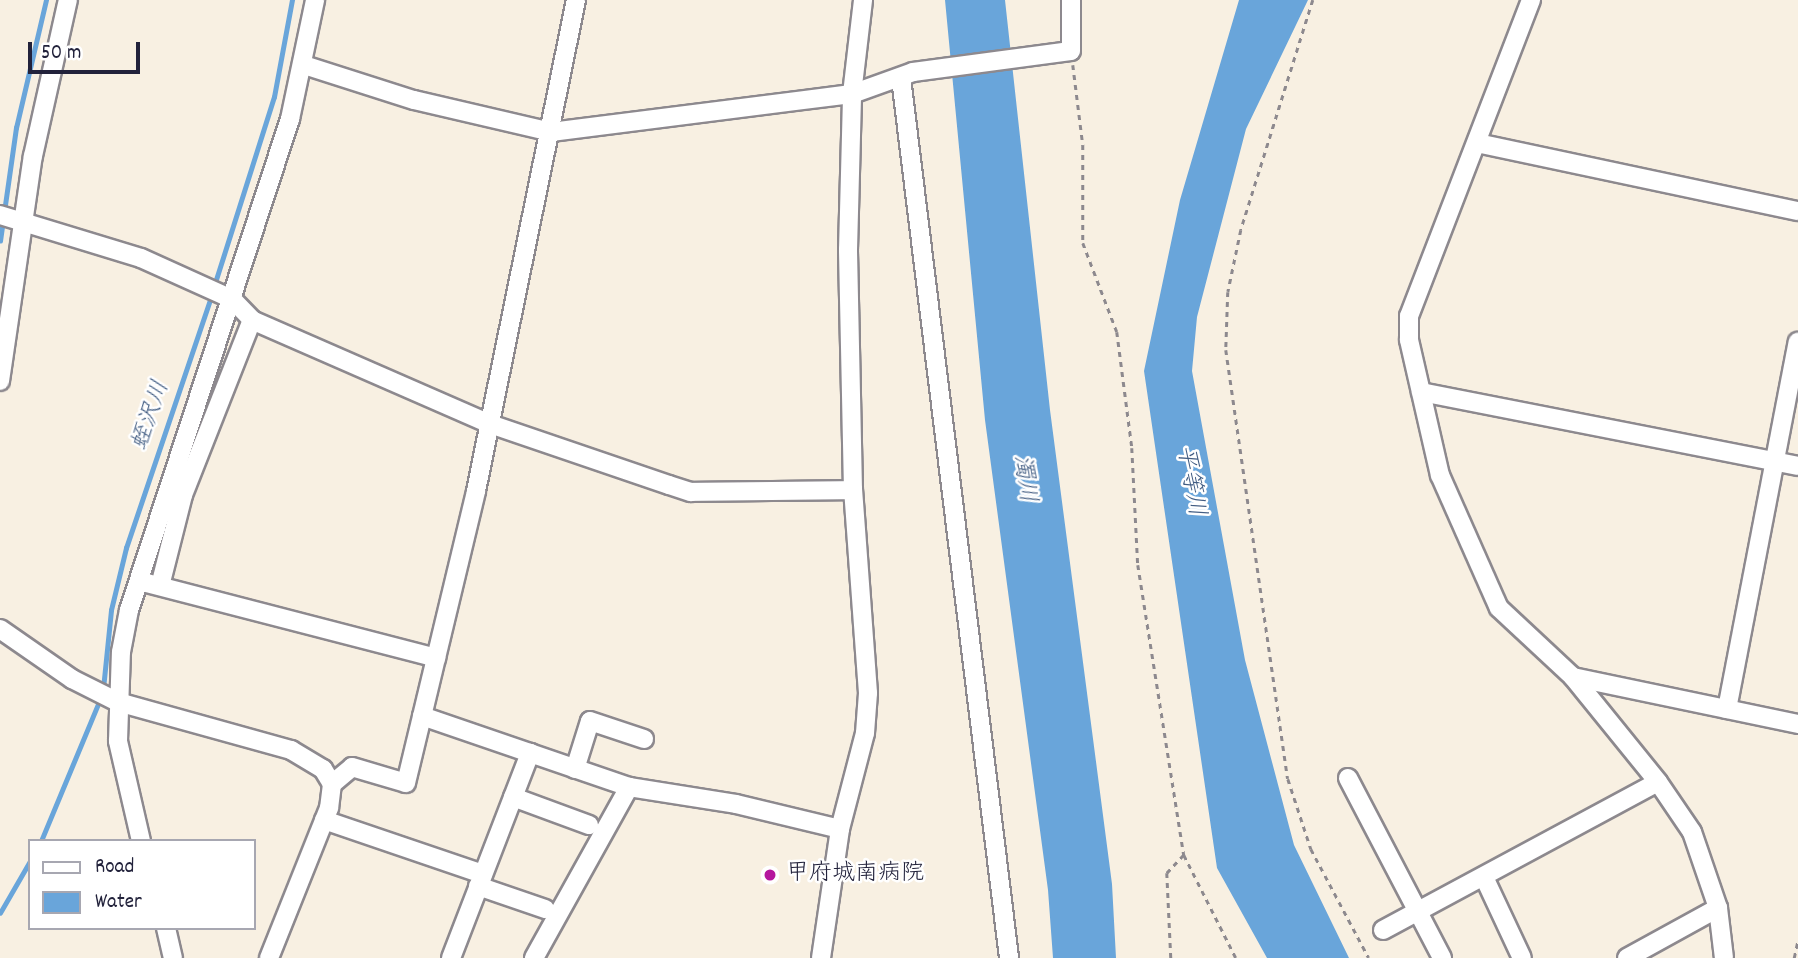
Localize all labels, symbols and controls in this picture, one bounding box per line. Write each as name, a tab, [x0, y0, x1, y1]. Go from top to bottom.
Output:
scale bar	[32, 28, 144, 72]
text: 50 m	[41, 39, 81, 69]
water label: 蛭沢川	[127, 377, 177, 455]
water label: 平等川	[1169, 443, 1209, 519]
water label: 濁川	[1005, 453, 1041, 505]
legend	[28, 839, 256, 930]
text: Road	[95, 853, 134, 883]
place label: 甲府城南病院	[786, 861, 924, 889]
marker: 甲府城南病院	[760, 865, 780, 885]
text: Water	[95, 888, 142, 918]

